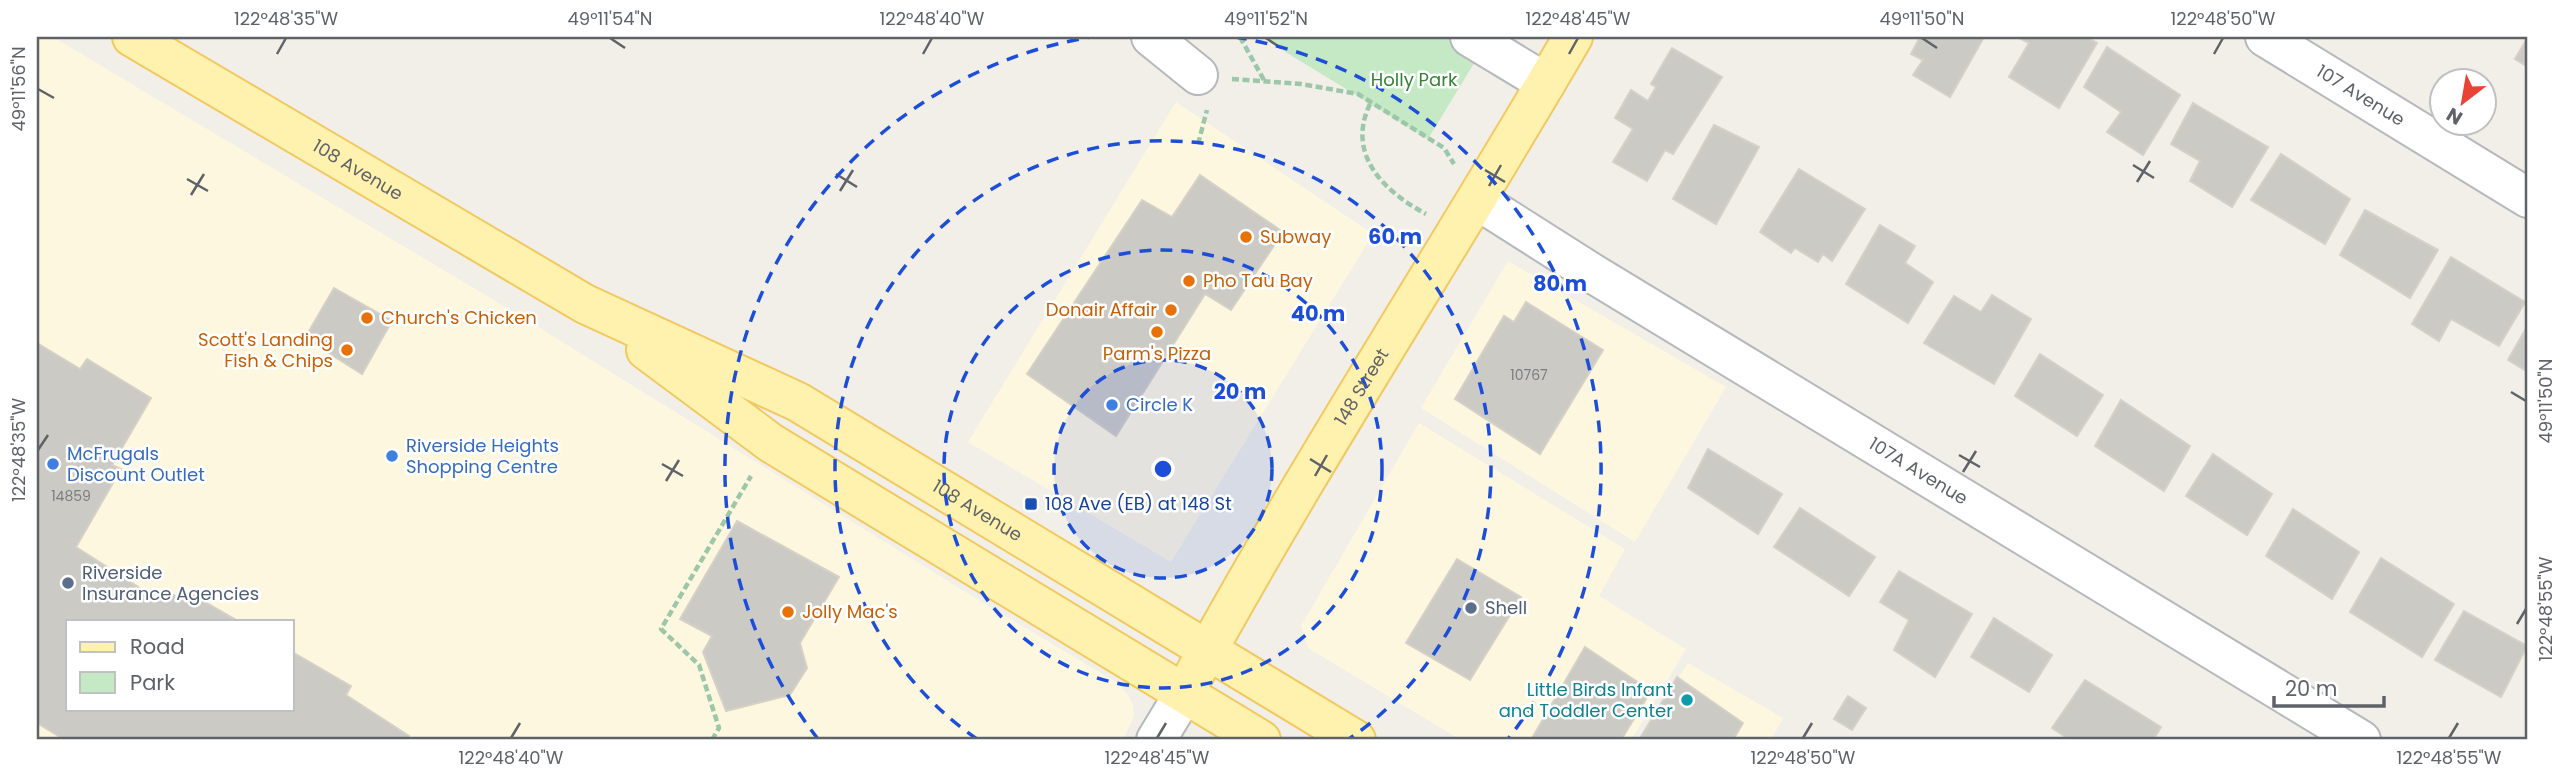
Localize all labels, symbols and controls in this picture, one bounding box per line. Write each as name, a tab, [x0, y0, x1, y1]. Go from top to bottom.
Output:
text: 122°48'35"W	[234, 6, 338, 31]
text: 49°11'54"N	[568, 6, 652, 31]
text: 122°48'40"W	[880, 6, 985, 31]
text: 49°11'52"N	[1224, 6, 1308, 31]
text: 122°48'45"W	[1526, 6, 1631, 31]
text: 49°11'50"N	[1880, 6, 1964, 31]
text: 122°48'50"W	[2171, 6, 2276, 31]
text: 49°11'56"N	[6, 46, 31, 132]
street label: 107 Avenue	[2312, 58, 2410, 132]
north arrow	[2428, 66, 2498, 136]
park label: Holly Park	[1371, 67, 1458, 92]
text: N	[2441, 101, 2468, 131]
street label: 108 Avenue	[308, 133, 408, 206]
text: 60 m	[1368, 222, 1422, 251]
place label: Subway	[1260, 224, 1331, 249]
marker: Subway	[1238, 229, 1254, 245]
place label: Pho Tau Bay	[1203, 268, 1313, 293]
text: 80 m	[1533, 269, 1587, 298]
marker: Pho Tau Bay	[1181, 273, 1197, 289]
place label: Donair Affair	[1046, 297, 1157, 322]
text: 40 m	[1291, 299, 1345, 328]
marker: Donair Affair	[1163, 302, 1179, 318]
place label: Church's Chicken	[381, 305, 537, 330]
marker: Church's Chicken	[359, 310, 375, 326]
marker: Parm's Pizza	[1149, 324, 1165, 340]
place label: Scott's Landing Fish & Chips	[198, 327, 333, 373]
place label: Parm's Pizza	[1103, 341, 1211, 366]
marker: Scott's Landing Fish & Chips	[339, 342, 355, 358]
street label: 148 Street	[1328, 344, 1394, 430]
text: 49°11'50"N	[2533, 359, 2558, 443]
house number: 10767	[1510, 365, 1548, 385]
text: 20 m	[1214, 377, 1266, 406]
place label: Circle K	[1126, 392, 1193, 417]
marker: Circle K	[1104, 397, 1120, 413]
text: 122°48'35"W	[6, 398, 31, 502]
street label: 107A Avenue	[1864, 431, 1973, 510]
place label: Riverside Heights Shopping Centre	[406, 433, 559, 479]
place label: McFrugals Discount Outlet	[67, 441, 205, 487]
marker: Riverside Heights Shopping Centre	[384, 448, 400, 464]
marker: McFrugals Discount Outlet	[45, 456, 61, 472]
centre of rings	[1151, 457, 1175, 481]
street label: 108 Avenue	[928, 473, 1027, 547]
house number: 14859	[51, 486, 91, 506]
place label: 108 Ave (EB) at 148 St	[1045, 491, 1232, 516]
marker: 108 Ave (EB) at 148 St	[1023, 496, 1039, 512]
text: 122°48'55"W	[2533, 556, 2558, 661]
place label: Riverside Insurance Agencies	[82, 560, 259, 606]
marker: Riverside Insurance Agencies	[60, 575, 76, 591]
place label: Shell	[1485, 595, 1527, 620]
place label: Jolly Mac's	[802, 599, 898, 624]
marker: Shell	[1463, 600, 1479, 616]
marker: Jolly Mac's	[780, 604, 796, 620]
legend	[66, 620, 294, 710]
text: Road	[130, 632, 185, 661]
scale bar	[2274, 665, 2385, 709]
text: Park	[130, 668, 175, 697]
text: 20 m	[2285, 674, 2338, 703]
place label: Little Birds Infant and Toddler Center	[1499, 677, 1673, 723]
marker: Little Birds Infant and Toddler Center	[1679, 692, 1695, 708]
text: 122°48'40"W	[459, 745, 564, 770]
text: 122°48'45"W	[1105, 745, 1210, 770]
text: 122°48'50"W	[1751, 745, 1856, 770]
text: 122°48'55"W	[2397, 745, 2502, 770]

